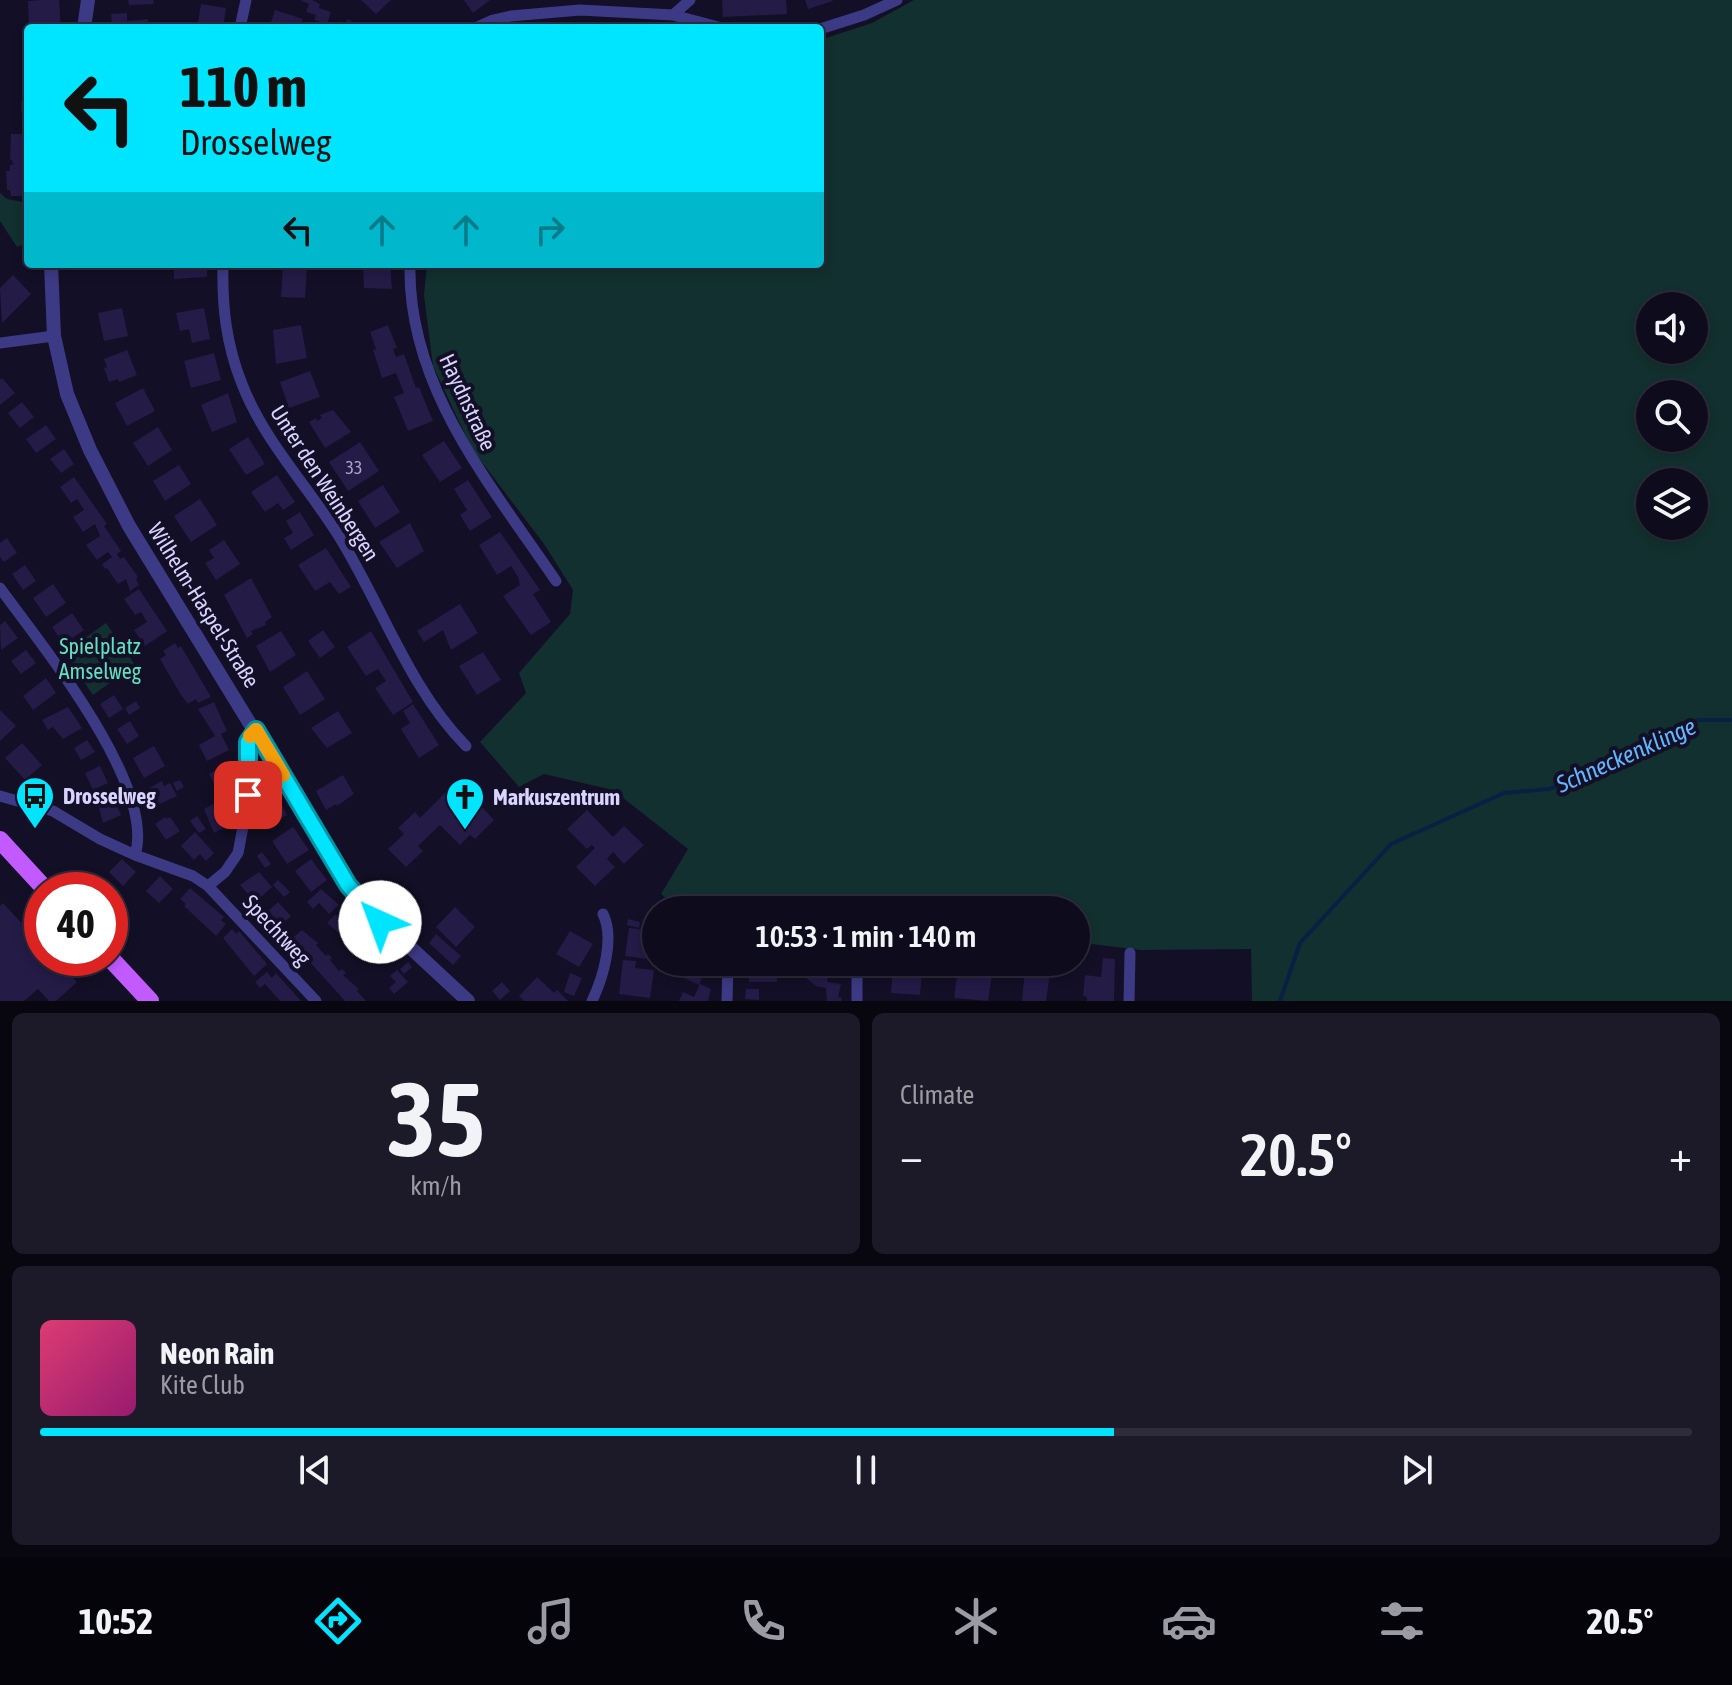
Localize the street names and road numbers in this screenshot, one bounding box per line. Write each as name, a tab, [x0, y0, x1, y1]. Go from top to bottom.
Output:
street label: Haydnstraße	[434, 350, 502, 454]
street label: Unter den Weinbergen	[265, 400, 385, 566]
street label: Wilhelm-Haspel-Straße	[143, 518, 265, 692]
street label: Spechtweg	[238, 889, 317, 971]

